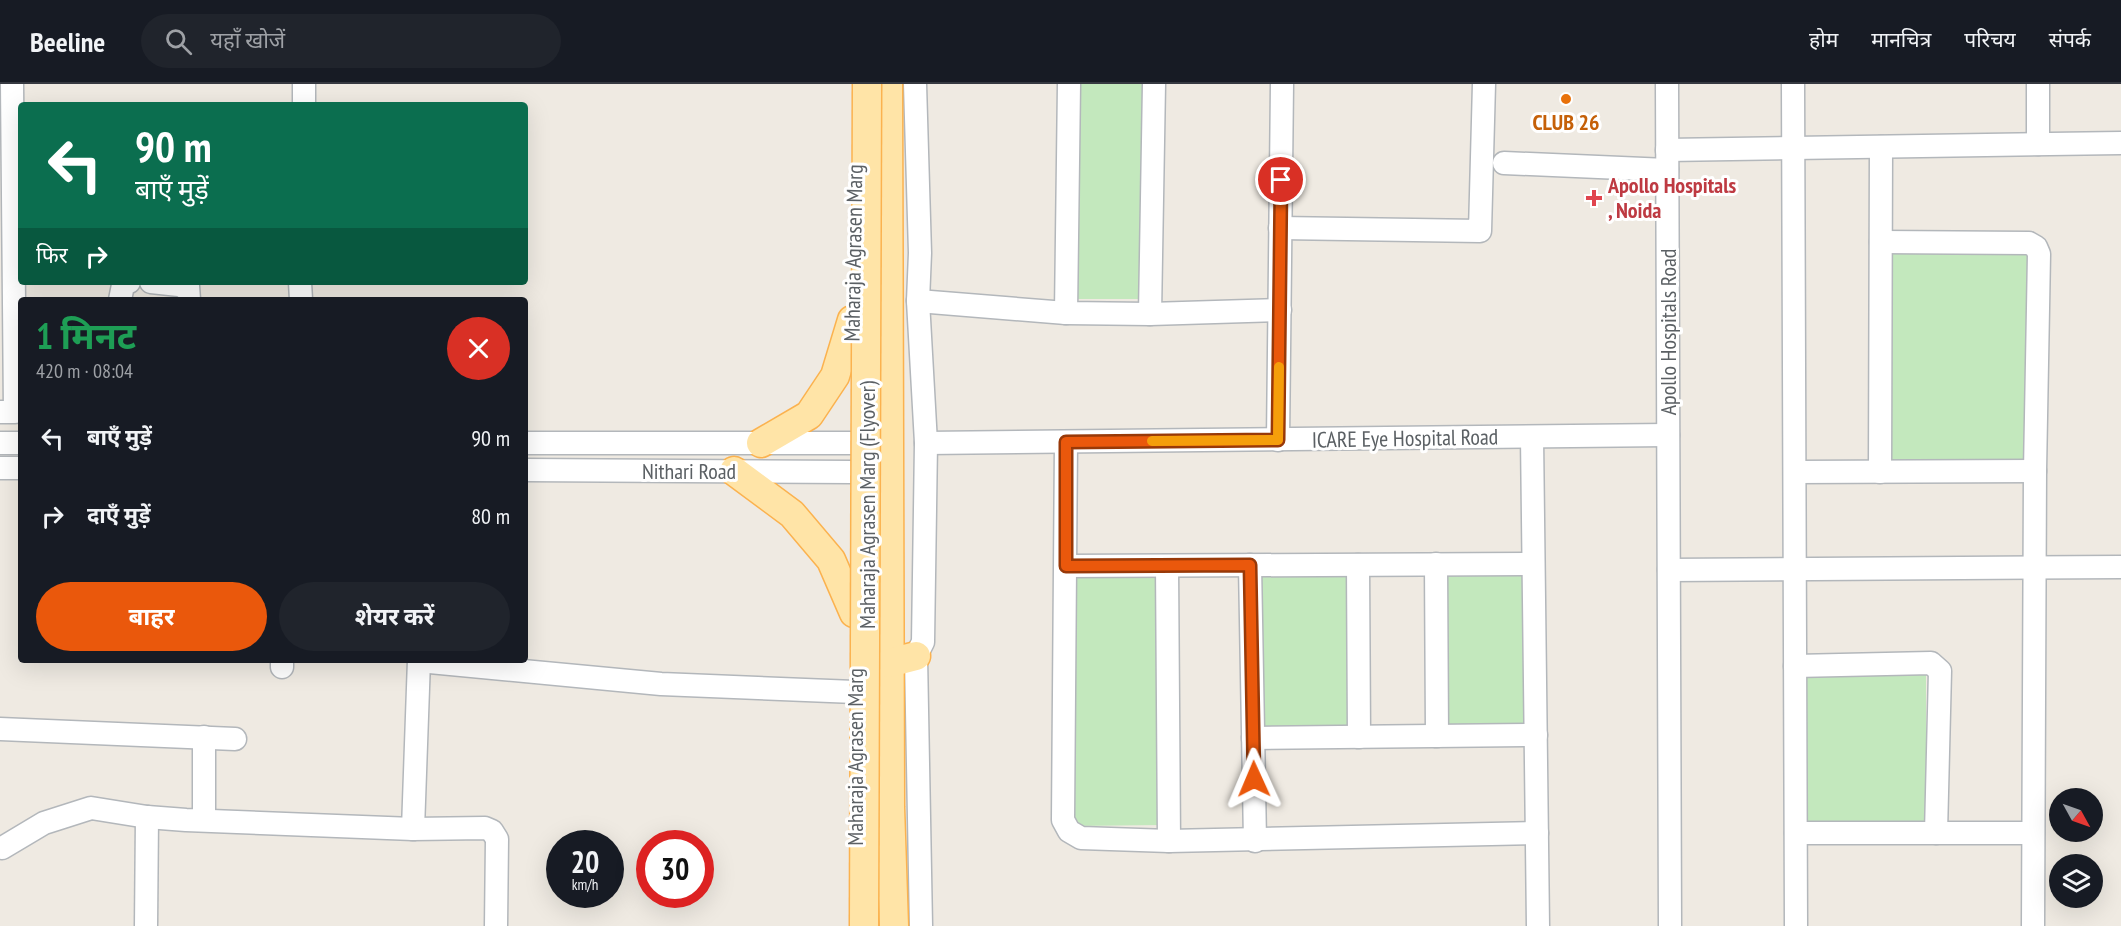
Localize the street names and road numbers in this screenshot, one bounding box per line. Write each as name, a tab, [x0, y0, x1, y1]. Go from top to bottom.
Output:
street label: Maharaja Agrasen Marg	[837, 164, 869, 342]
street label: Apollo Hospitals Road	[1654, 249, 1682, 415]
street label: Maharaja Agrasen Marg (Flyover)	[853, 380, 881, 629]
street label: ICARE Eye Hospital Road	[1312, 422, 1498, 454]
street label: Nithari Road	[642, 457, 736, 485]
street label: Maharaja Agrasen Marg	[841, 668, 869, 846]

